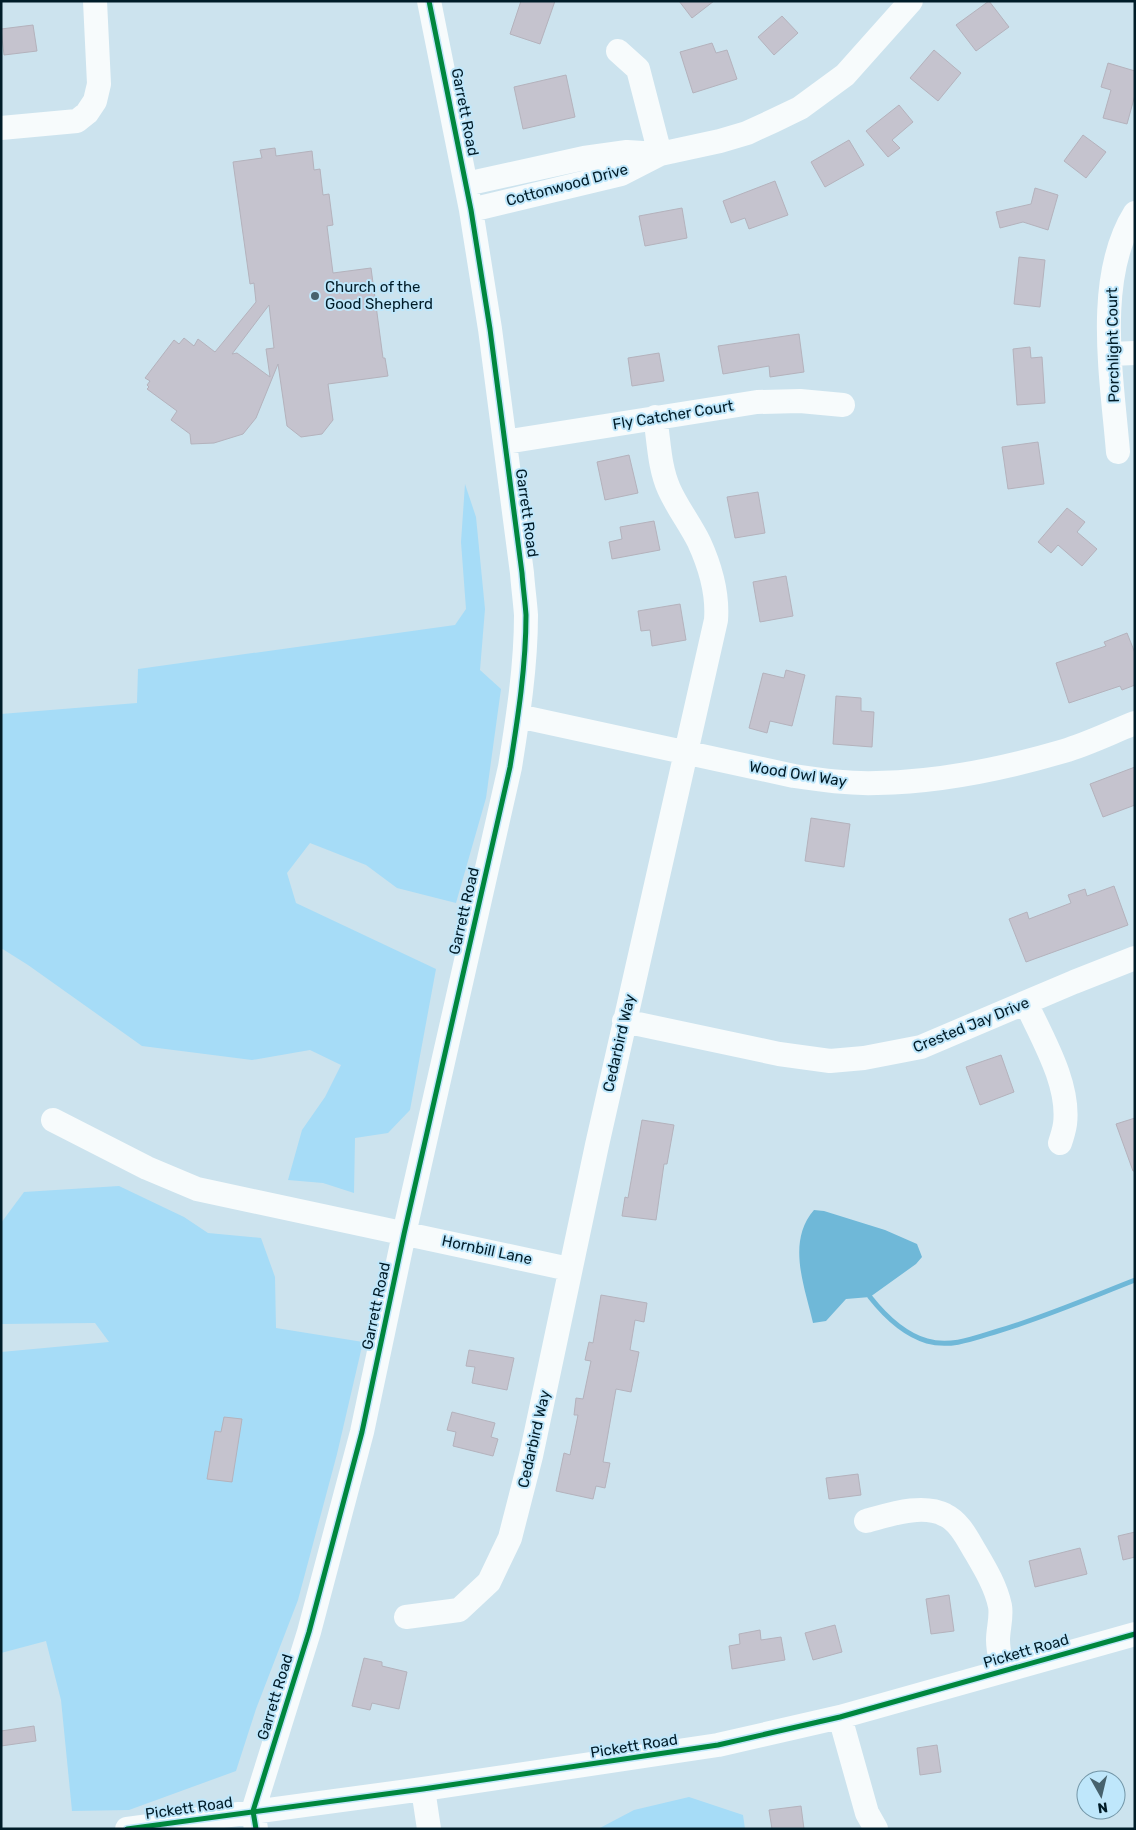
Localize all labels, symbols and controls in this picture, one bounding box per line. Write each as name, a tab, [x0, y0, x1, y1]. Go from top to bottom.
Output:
street label: Garrett Road	[448, 67, 482, 157]
street label: Cottonwood Drive	[504, 160, 630, 210]
place label: Church of the Good Shepherd	[325, 278, 433, 313]
street label: Porchlight Court	[1103, 287, 1123, 403]
marker: Church of the Good Shepherd	[309, 290, 321, 302]
street label: Fly Catcher Court	[611, 397, 735, 433]
street label: Garrett Road	[512, 468, 542, 558]
street label: Wood Owl Way	[748, 757, 848, 791]
street label: Garrett Road	[445, 866, 483, 956]
street label: Cedarbird Way	[599, 992, 639, 1094]
street label: Crested Jay Drive	[910, 993, 1032, 1057]
street label: Hornbill Lane	[440, 1232, 534, 1268]
street label: Garrett Road	[358, 1261, 394, 1351]
street label: Cedarbird Way	[514, 1388, 554, 1490]
street label: Pickett Road	[981, 1630, 1071, 1672]
street label: Garrett Road	[253, 1652, 297, 1742]
street label: Pickett Road	[589, 1730, 679, 1762]
north arrow	[1076, 1770, 1126, 1820]
street label: Pickett Road	[144, 1793, 234, 1823]
text: N	[1097, 1798, 1109, 1816]

